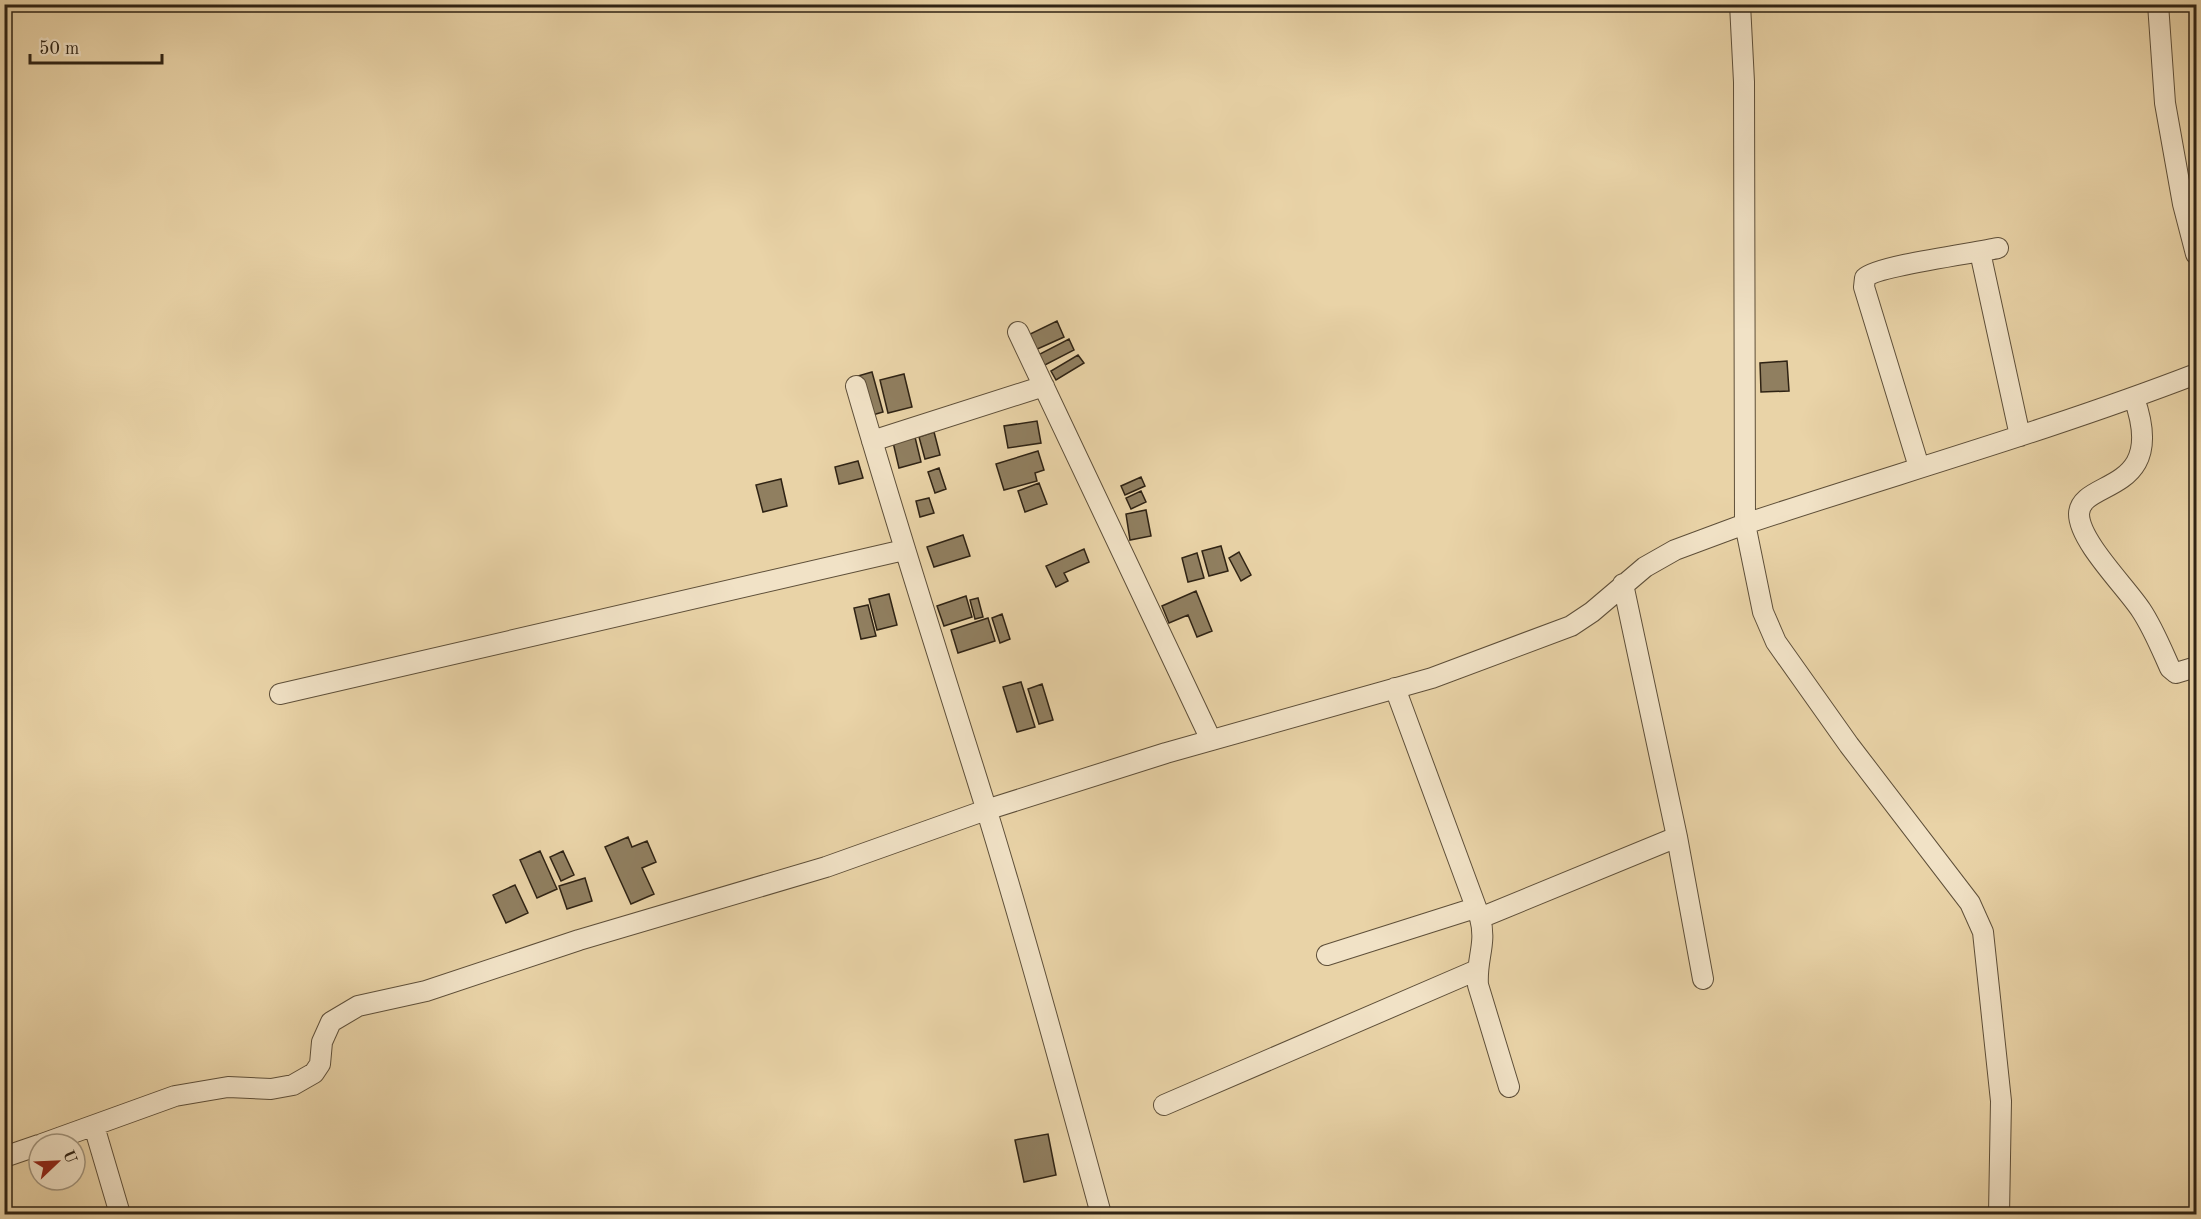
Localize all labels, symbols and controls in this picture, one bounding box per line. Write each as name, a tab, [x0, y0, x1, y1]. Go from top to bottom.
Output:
scale bar	[30, 27, 162, 65]
text: 50 m	[39, 40, 79, 58]
north arrow	[27, 1132, 87, 1192]
text: U	[59, 1148, 79, 1166]

